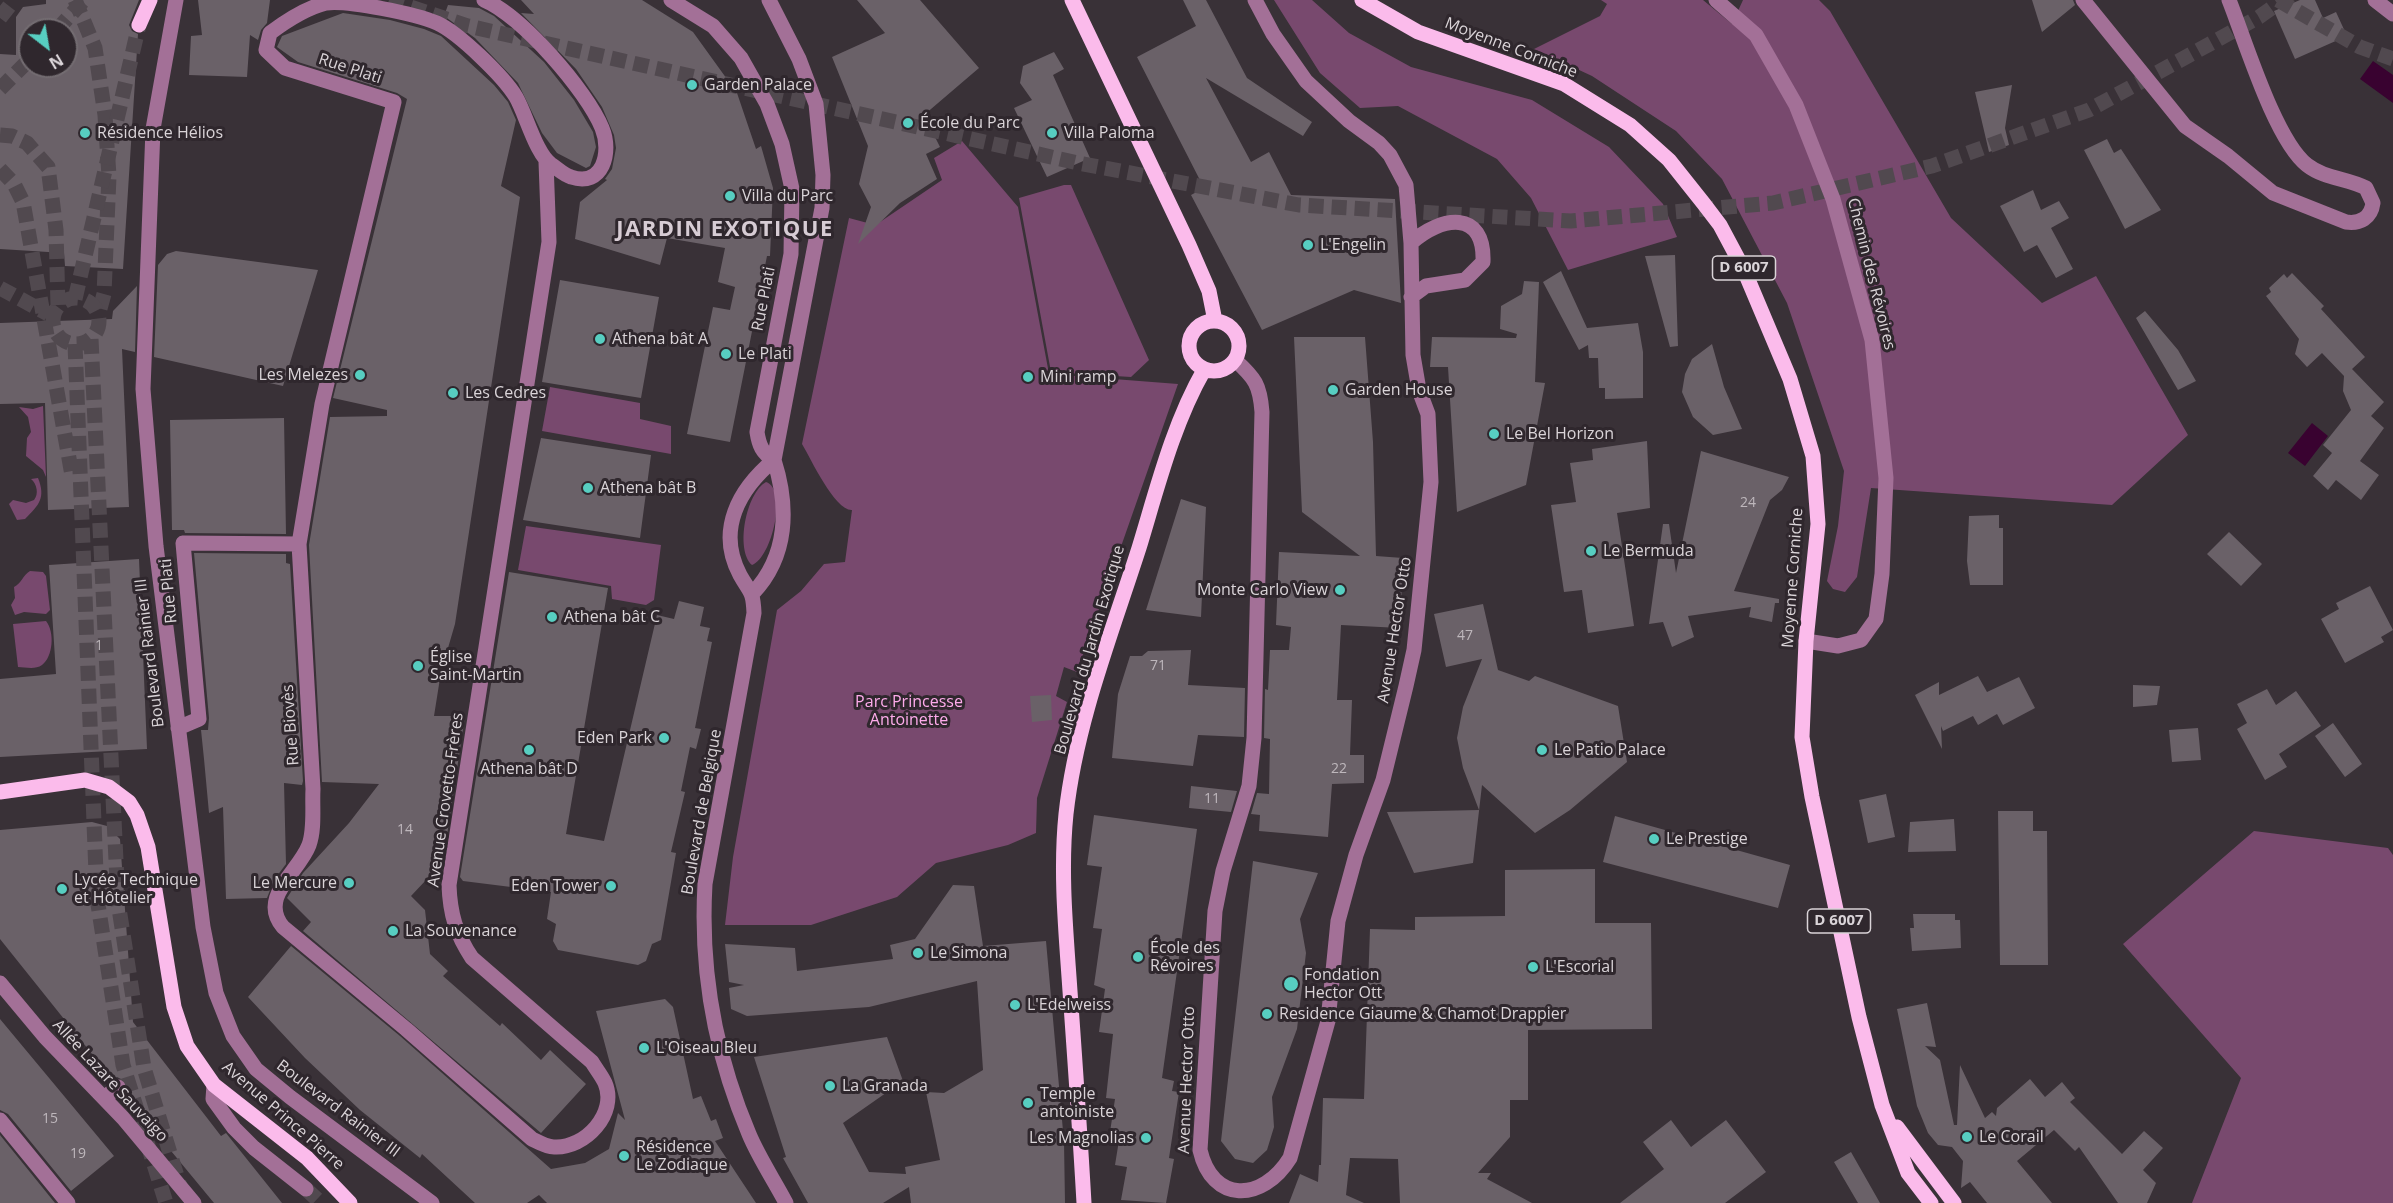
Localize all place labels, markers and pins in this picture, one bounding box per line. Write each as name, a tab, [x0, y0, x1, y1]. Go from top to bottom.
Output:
place label: Garden Palace	[704, 75, 812, 95]
marker: Garden Palace	[685, 78, 699, 92]
place label: École du Parc	[920, 113, 1020, 133]
marker: École du Parc	[901, 116, 915, 130]
place label: Résidence Hélios	[97, 123, 223, 143]
place label: Villa Paloma	[1064, 123, 1155, 143]
marker: Résidence Hélios	[78, 126, 92, 140]
marker: Villa Paloma	[1045, 126, 1059, 140]
place label: Villa du Parc	[742, 186, 833, 206]
marker: Villa du Parc	[723, 189, 737, 203]
place label: L'Engelin	[1320, 235, 1386, 255]
marker: L'Engelin	[1301, 238, 1315, 252]
place label: Athena bât A	[612, 329, 708, 349]
marker: Athena bât A	[593, 332, 607, 346]
place label: Le Plati	[738, 344, 792, 364]
marker: Le Plati	[719, 347, 733, 361]
place label: Les Melezes	[258, 365, 348, 385]
place label: Mini ramp	[1040, 367, 1116, 387]
marker: Les Melezes	[353, 368, 367, 382]
marker: Mini ramp	[1021, 370, 1035, 384]
place label: Garden House	[1345, 380, 1453, 400]
place label: Les Cedres	[465, 383, 546, 403]
marker: Garden House	[1326, 383, 1340, 397]
marker: Les Cedres	[446, 386, 460, 400]
place label: Le Bel Horizon	[1506, 424, 1614, 444]
marker: Le Bel Horizon	[1487, 427, 1501, 441]
place label: Athena bât B	[600, 478, 696, 498]
marker: Athena bât B	[581, 481, 595, 495]
place label: Le Bermuda	[1603, 541, 1694, 561]
marker: Le Bermuda	[1584, 544, 1598, 558]
place label: Monte Carlo View	[1197, 580, 1328, 600]
marker: Monte Carlo View	[1333, 583, 1347, 597]
place label: Athena bât C	[564, 607, 660, 627]
marker: Athena bât C	[545, 610, 559, 624]
place label: Église Saint-Martin	[430, 647, 522, 685]
marker: Église Saint-Martin	[411, 659, 425, 673]
place label: Eden Park	[577, 728, 652, 748]
marker: Eden Park	[657, 731, 671, 745]
place label: Le Patio Palace	[1554, 740, 1666, 760]
marker: Athena bât D	[522, 743, 536, 757]
marker: Le Patio Palace	[1535, 743, 1549, 757]
place label: Athena bât D	[480, 759, 578, 779]
place label: Le Prestige	[1666, 829, 1748, 849]
marker: Le Prestige	[1647, 832, 1661, 846]
place label: Lycée Technique et Hôtelier	[74, 870, 198, 908]
place label: Le Mercure	[253, 873, 337, 893]
marker: Le Mercure	[342, 876, 356, 890]
place label: Eden Tower	[511, 876, 599, 896]
marker: Eden Tower	[604, 879, 618, 893]
marker: Lycée Technique et Hôtelier	[55, 882, 69, 896]
place label: La Souvenance	[405, 921, 517, 941]
marker: La Souvenance	[386, 924, 400, 938]
place label: École des Révoires	[1150, 938, 1220, 976]
place label: Le Simona	[930, 943, 1007, 963]
marker: Le Simona	[911, 946, 925, 960]
marker: École des Révoires	[1131, 950, 1145, 964]
place label: L'Escorial	[1545, 957, 1614, 977]
marker: L'Escorial	[1526, 960, 1540, 974]
place label: Fondation Hector Ott	[1304, 965, 1382, 1003]
marker: Fondation Hector Ott	[1282, 975, 1300, 993]
place label: L'Edelweiss	[1027, 995, 1111, 1015]
marker: L'Edelweiss	[1008, 998, 1022, 1012]
place label: Residence Giaume & Chamot Drappier	[1279, 1004, 1566, 1024]
marker: Residence Giaume & Chamot Drappier	[1260, 1007, 1274, 1021]
place label: L'Oiseau Bleu	[656, 1038, 757, 1058]
marker: L'Oiseau Bleu	[637, 1041, 651, 1055]
place label: La Granada	[842, 1076, 928, 1096]
marker: La Granada	[823, 1079, 837, 1093]
place label: Temple antoiniste	[1040, 1084, 1114, 1122]
marker: Temple antoiniste	[1021, 1096, 1035, 1110]
place label: Le Corail	[1979, 1127, 2044, 1147]
place label: Les Magnolias	[1029, 1128, 1134, 1148]
marker: Le Corail	[1960, 1130, 1974, 1144]
marker: Les Magnolias	[1139, 1131, 1153, 1145]
place label: Résidence Le Zodiaque	[636, 1137, 728, 1175]
marker: Résidence Le Zodiaque	[617, 1149, 631, 1163]

